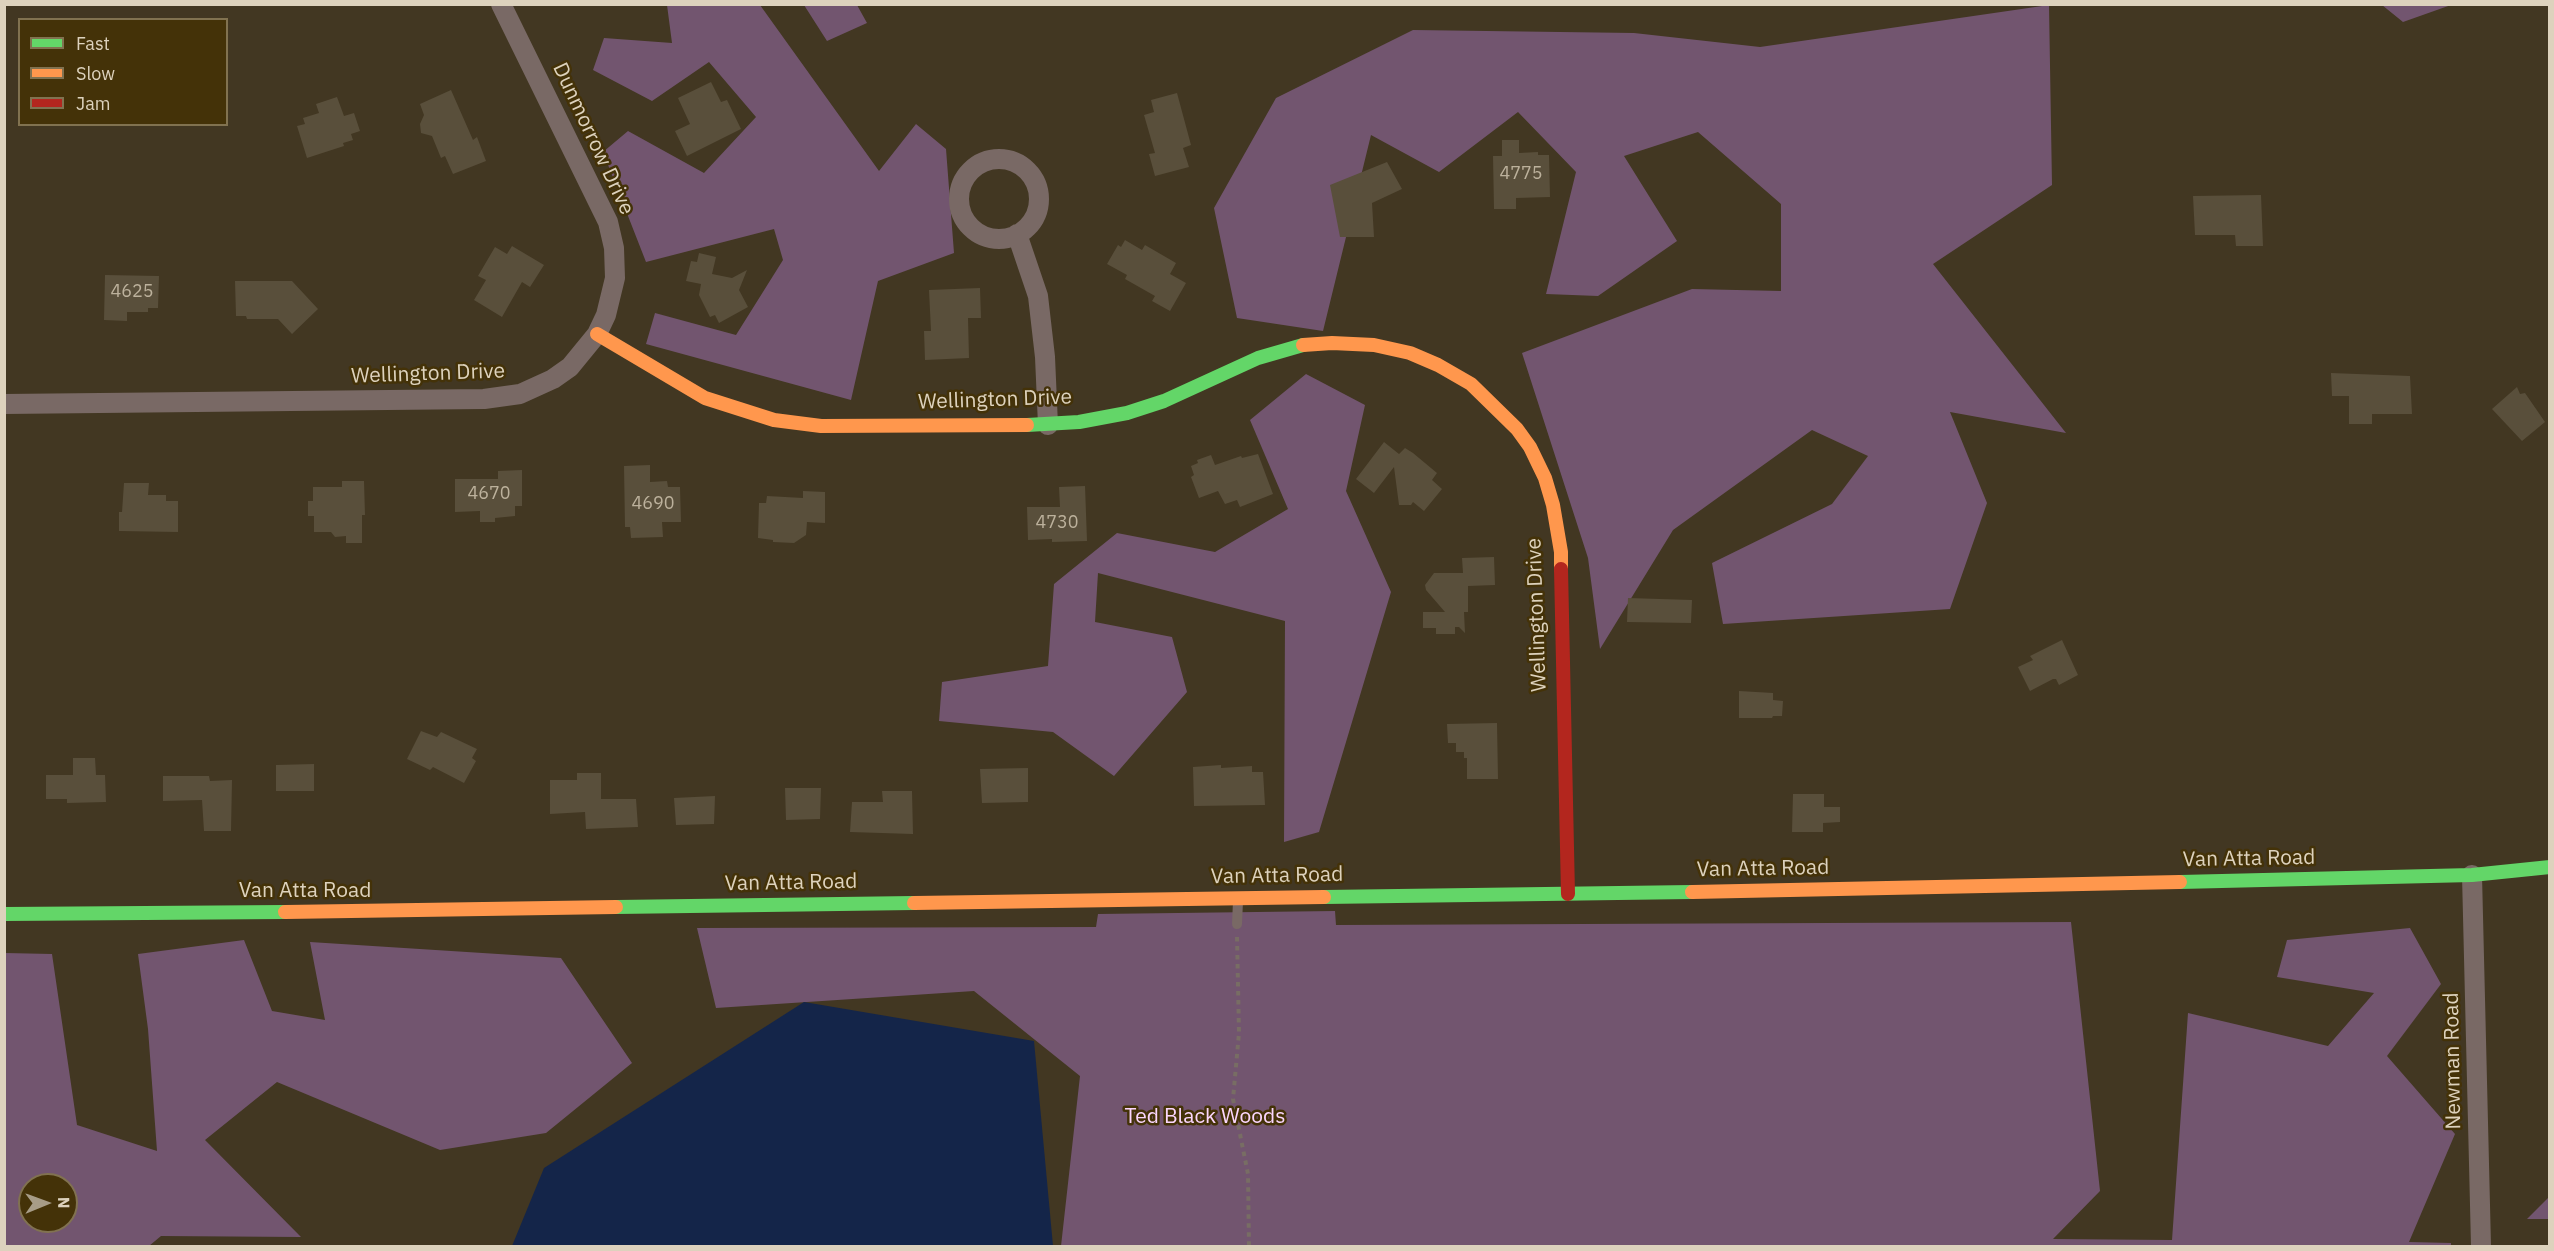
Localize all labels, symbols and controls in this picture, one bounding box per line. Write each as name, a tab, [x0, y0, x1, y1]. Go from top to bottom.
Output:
legend	[18, 18, 228, 126]
text: Fast	[76, 32, 110, 55]
street label: Dunmorrow Drive	[547, 59, 639, 219]
text: Slow	[76, 62, 115, 85]
text: Jam	[76, 92, 111, 115]
house number: 4775	[1499, 163, 1543, 185]
house number: 4625	[110, 281, 154, 303]
street label: Wellington Drive	[351, 359, 505, 389]
street label: Wellington Drive	[918, 385, 1072, 415]
house number: 4670	[467, 483, 511, 505]
house number: 4690	[631, 493, 675, 515]
house number: 4730	[1035, 512, 1079, 534]
street label: Wellington Drive	[1522, 538, 1552, 692]
street label: Van Atta Road	[2182, 845, 2316, 873]
street label: Van Atta Road	[1696, 855, 1830, 883]
street label: Van Atta Road	[1210, 862, 1344, 890]
street label: Van Atta Road	[724, 869, 858, 897]
street label: Van Atta Road	[239, 878, 371, 904]
street label: Newman Road	[2439, 992, 2467, 1130]
park label: Ted Black Woods	[1125, 1104, 1285, 1130]
north arrow	[18, 1173, 78, 1233]
text: N	[54, 1197, 74, 1209]

